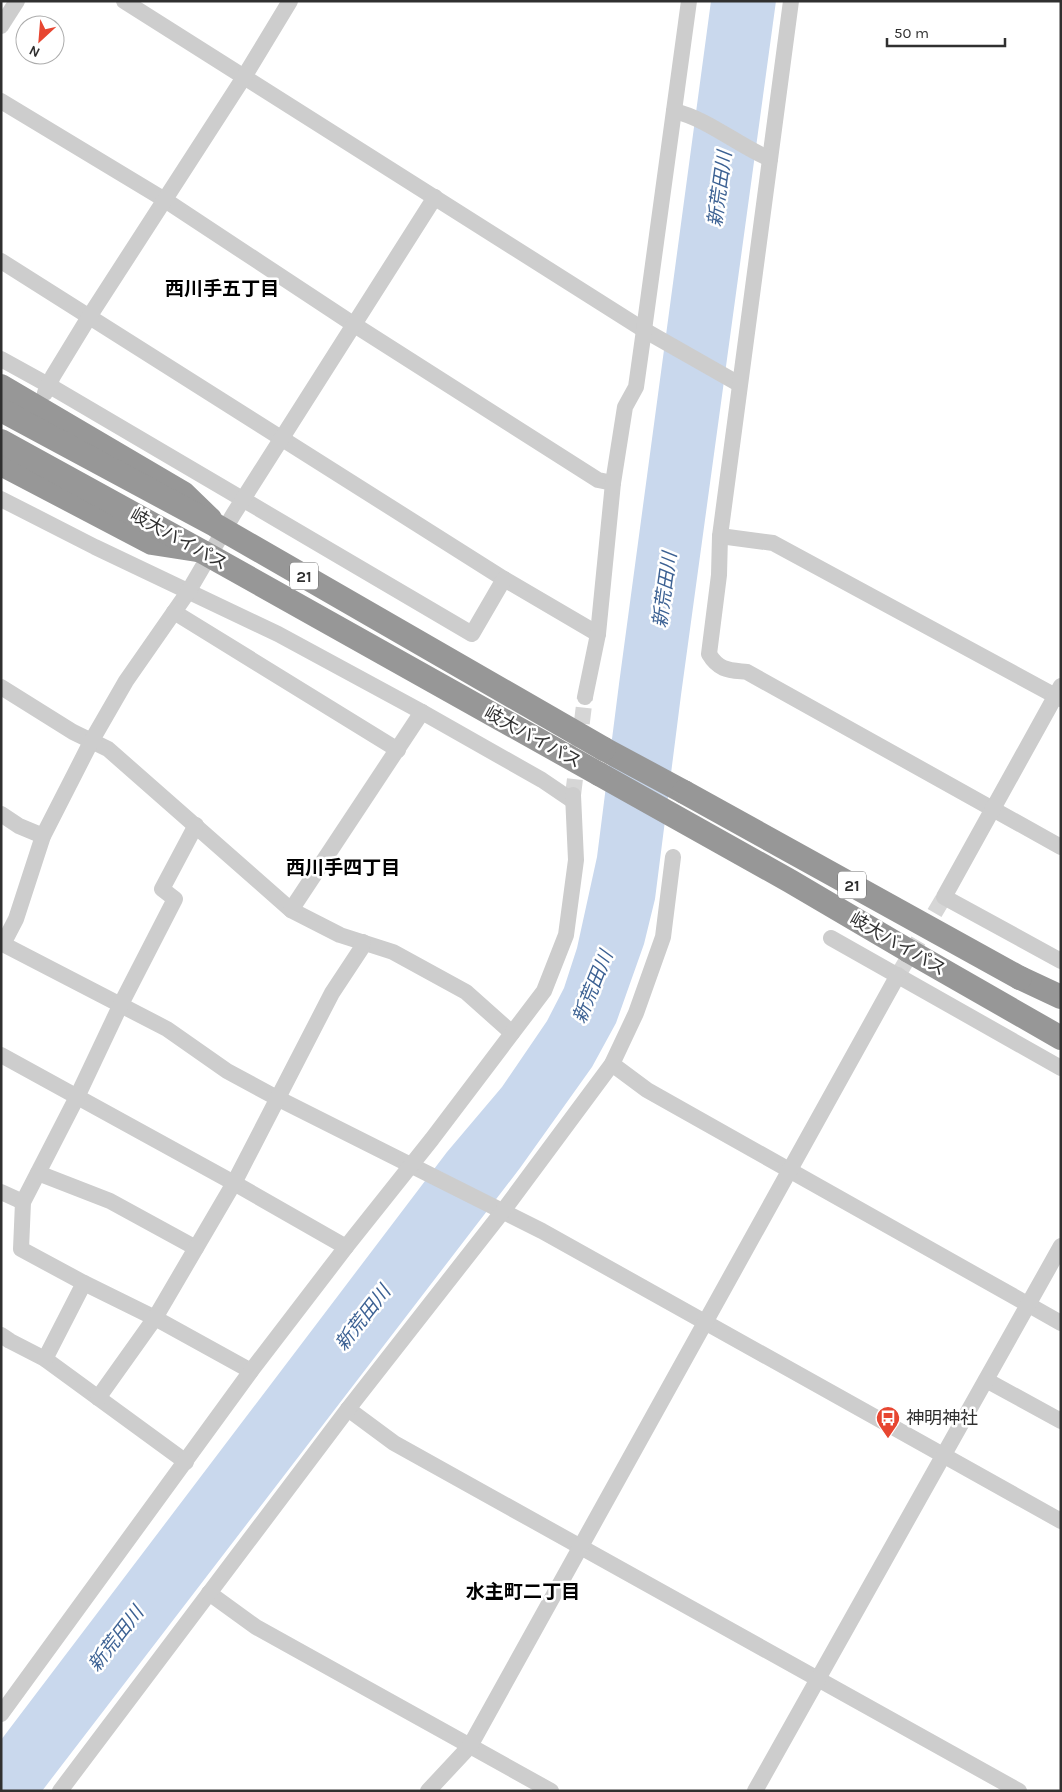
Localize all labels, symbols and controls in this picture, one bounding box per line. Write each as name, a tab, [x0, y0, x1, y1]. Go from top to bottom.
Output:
north arrow	[15, 15, 65, 65]
scale bar	[887, 15, 1004, 47]
text: 50 m	[894, 24, 929, 42]
text: N	[26, 41, 43, 61]
water label: 新荒田川	[704, 148, 736, 228]
district label: 西川手五丁目	[165, 278, 279, 300]
street label: 岐大バイパス	[127, 503, 231, 575]
water label: 新荒田川	[649, 549, 681, 629]
road number: 21	[290, 562, 318, 590]
street label: 岐大バイパス	[481, 701, 585, 773]
district label: 西川手四丁目	[286, 857, 400, 879]
road number: 21	[838, 872, 866, 898]
street label: 岐大バイパス	[846, 908, 950, 980]
water label: 新荒田川	[569, 946, 618, 1026]
water label: 新荒田川	[331, 1280, 396, 1355]
bus stop icon: 神明神社	[875, 1405, 901, 1439]
place label: 神明神社	[906, 1407, 978, 1429]
district label: 水主町二丁目	[466, 1581, 580, 1603]
water label: 新荒田川	[84, 1601, 149, 1676]

